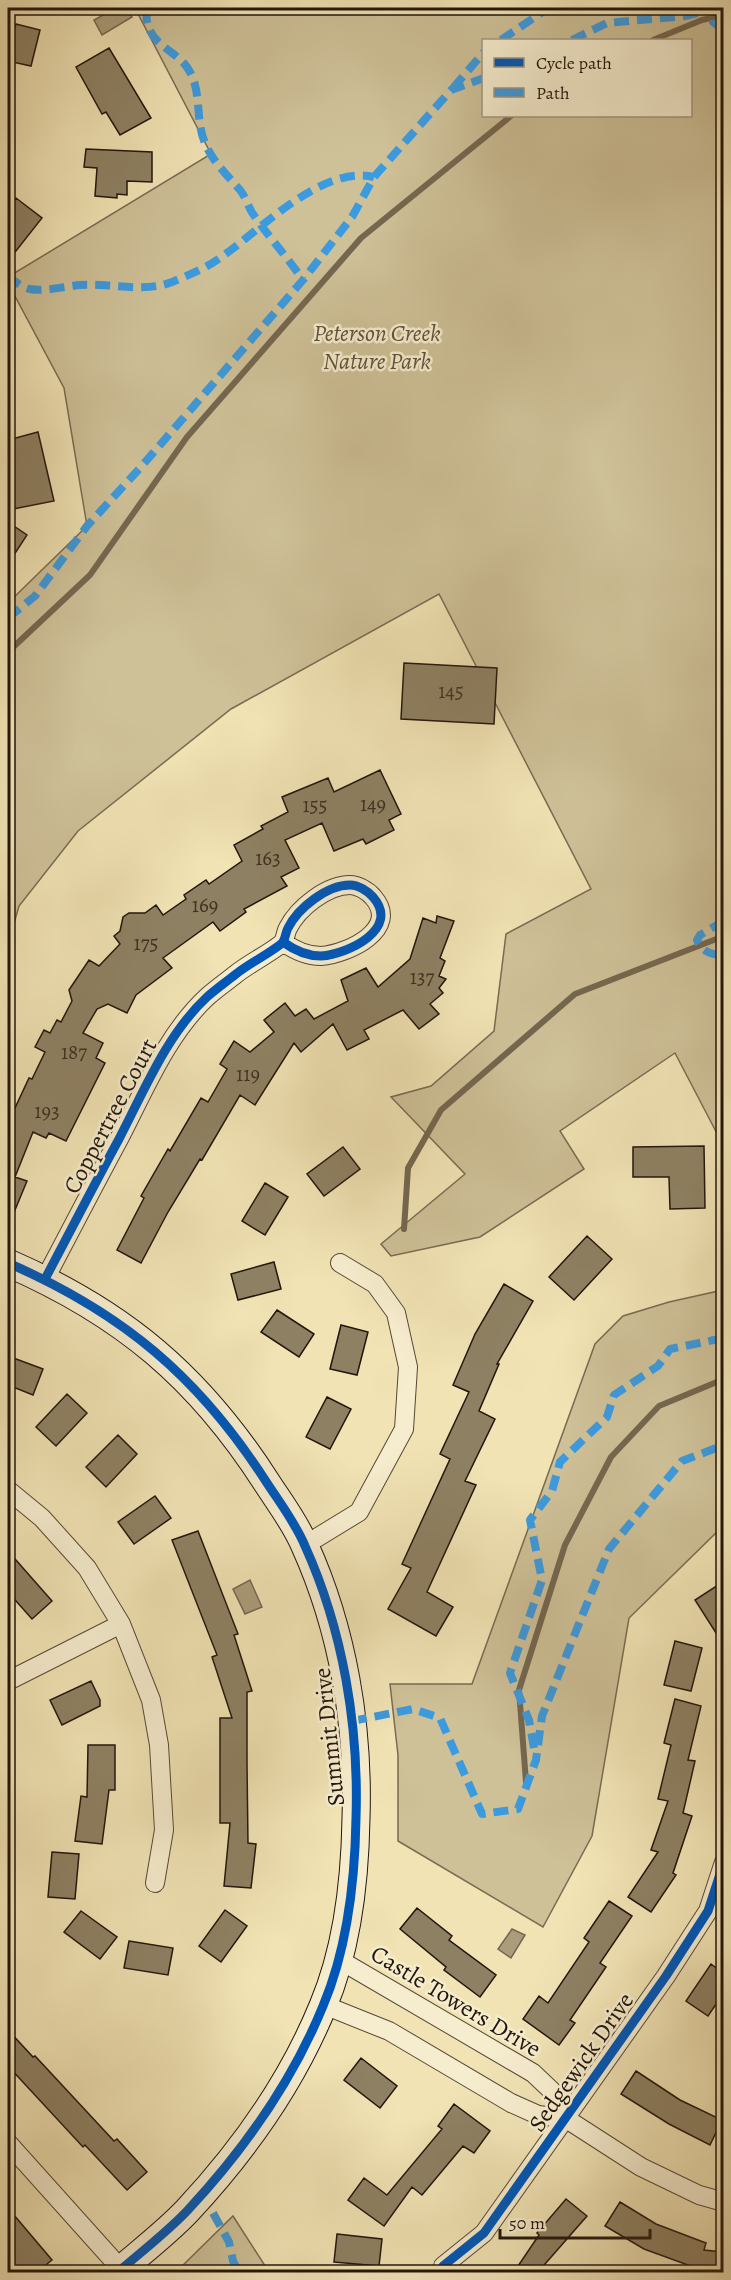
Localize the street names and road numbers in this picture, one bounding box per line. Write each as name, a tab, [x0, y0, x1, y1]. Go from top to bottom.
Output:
street label: Coppertree Court	[56, 1033, 164, 1199]
street label: Summit Drive	[306, 1666, 352, 1808]
street label: Castle Towers Drive	[365, 1938, 547, 2064]
street label: Sedgewick Drive	[521, 1986, 641, 2138]

